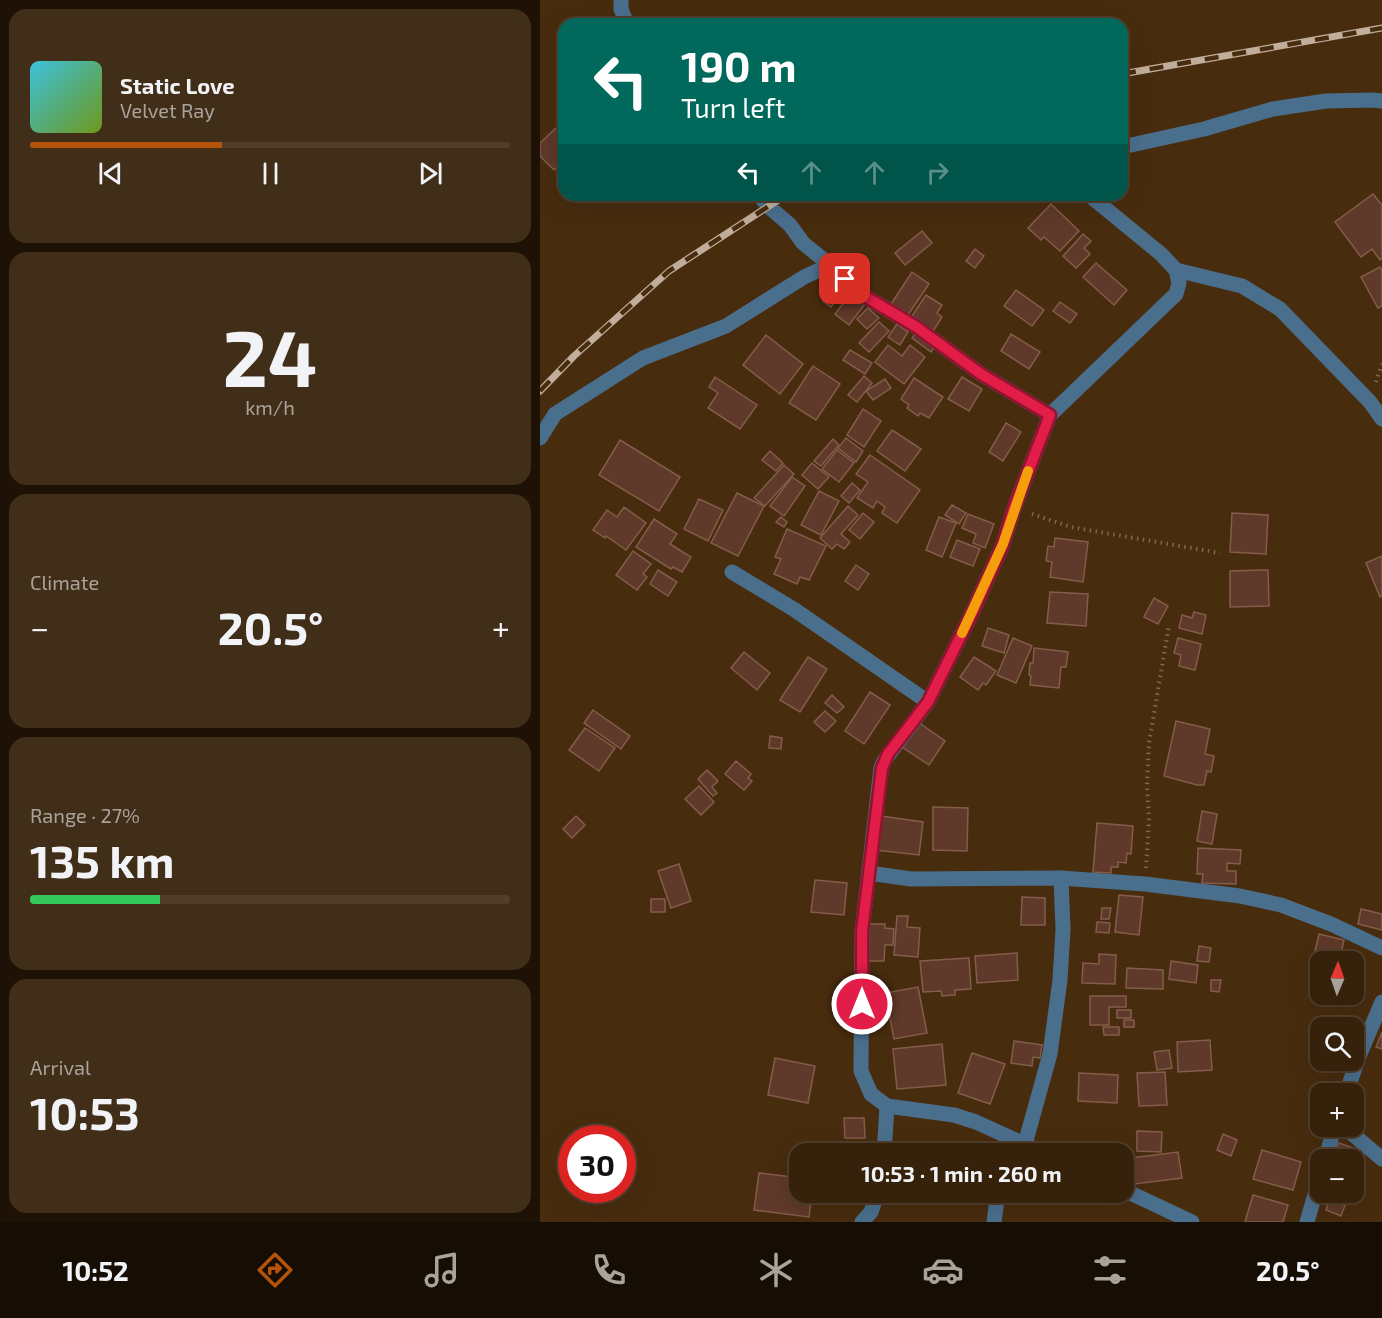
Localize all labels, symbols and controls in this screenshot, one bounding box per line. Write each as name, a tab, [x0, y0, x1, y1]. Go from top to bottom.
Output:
text: 190 m	[681, 40, 797, 90]
icon: left	[582, 42, 660, 120]
text: Static Love	[120, 72, 235, 98]
text: Turn left	[681, 91, 785, 123]
text: Velvet Ray	[120, 98, 215, 122]
icon: left	[732, 156, 765, 189]
icon: ahead	[795, 156, 828, 189]
icon: ahead	[858, 156, 891, 189]
icon: right	[921, 156, 954, 189]
icon: previous	[94, 157, 127, 190]
icon: pause	[254, 157, 287, 190]
icon: next	[414, 157, 447, 190]
pin	[819, 253, 870, 304]
icon: arrive	[828, 262, 861, 295]
text: 24	[222, 309, 318, 403]
text: km/h	[245, 395, 295, 419]
text: Climate	[30, 570, 99, 594]
text: 20.5°	[218, 600, 323, 654]
text: −	[30, 607, 49, 647]
text: +	[492, 607, 510, 647]
text: Range · 27%	[30, 803, 140, 827]
text: 135 km	[30, 833, 174, 887]
north arrow	[1310, 951, 1364, 1005]
map controls	[1310, 951, 1364, 1203]
position arrow	[830, 972, 894, 1036]
button: search	[1310, 1017, 1364, 1071]
text: Arrival	[30, 1055, 91, 1079]
button: +	[1310, 1083, 1364, 1137]
text: 10:53	[30, 1085, 140, 1139]
speed limit sign: 30	[558, 1125, 636, 1203]
button: −	[1310, 1149, 1364, 1203]
text: 10:53 · 1 min · 260 m	[861, 1160, 1062, 1186]
icon: directions	[254, 1249, 296, 1291]
icon: music	[421, 1249, 463, 1291]
icon: phone	[588, 1249, 630, 1291]
icon: climate	[755, 1249, 797, 1291]
icon: car	[922, 1249, 964, 1291]
icon: filters	[1089, 1249, 1131, 1291]
text: 10:52	[63, 1254, 129, 1286]
text: 20.5°	[1256, 1254, 1319, 1286]

